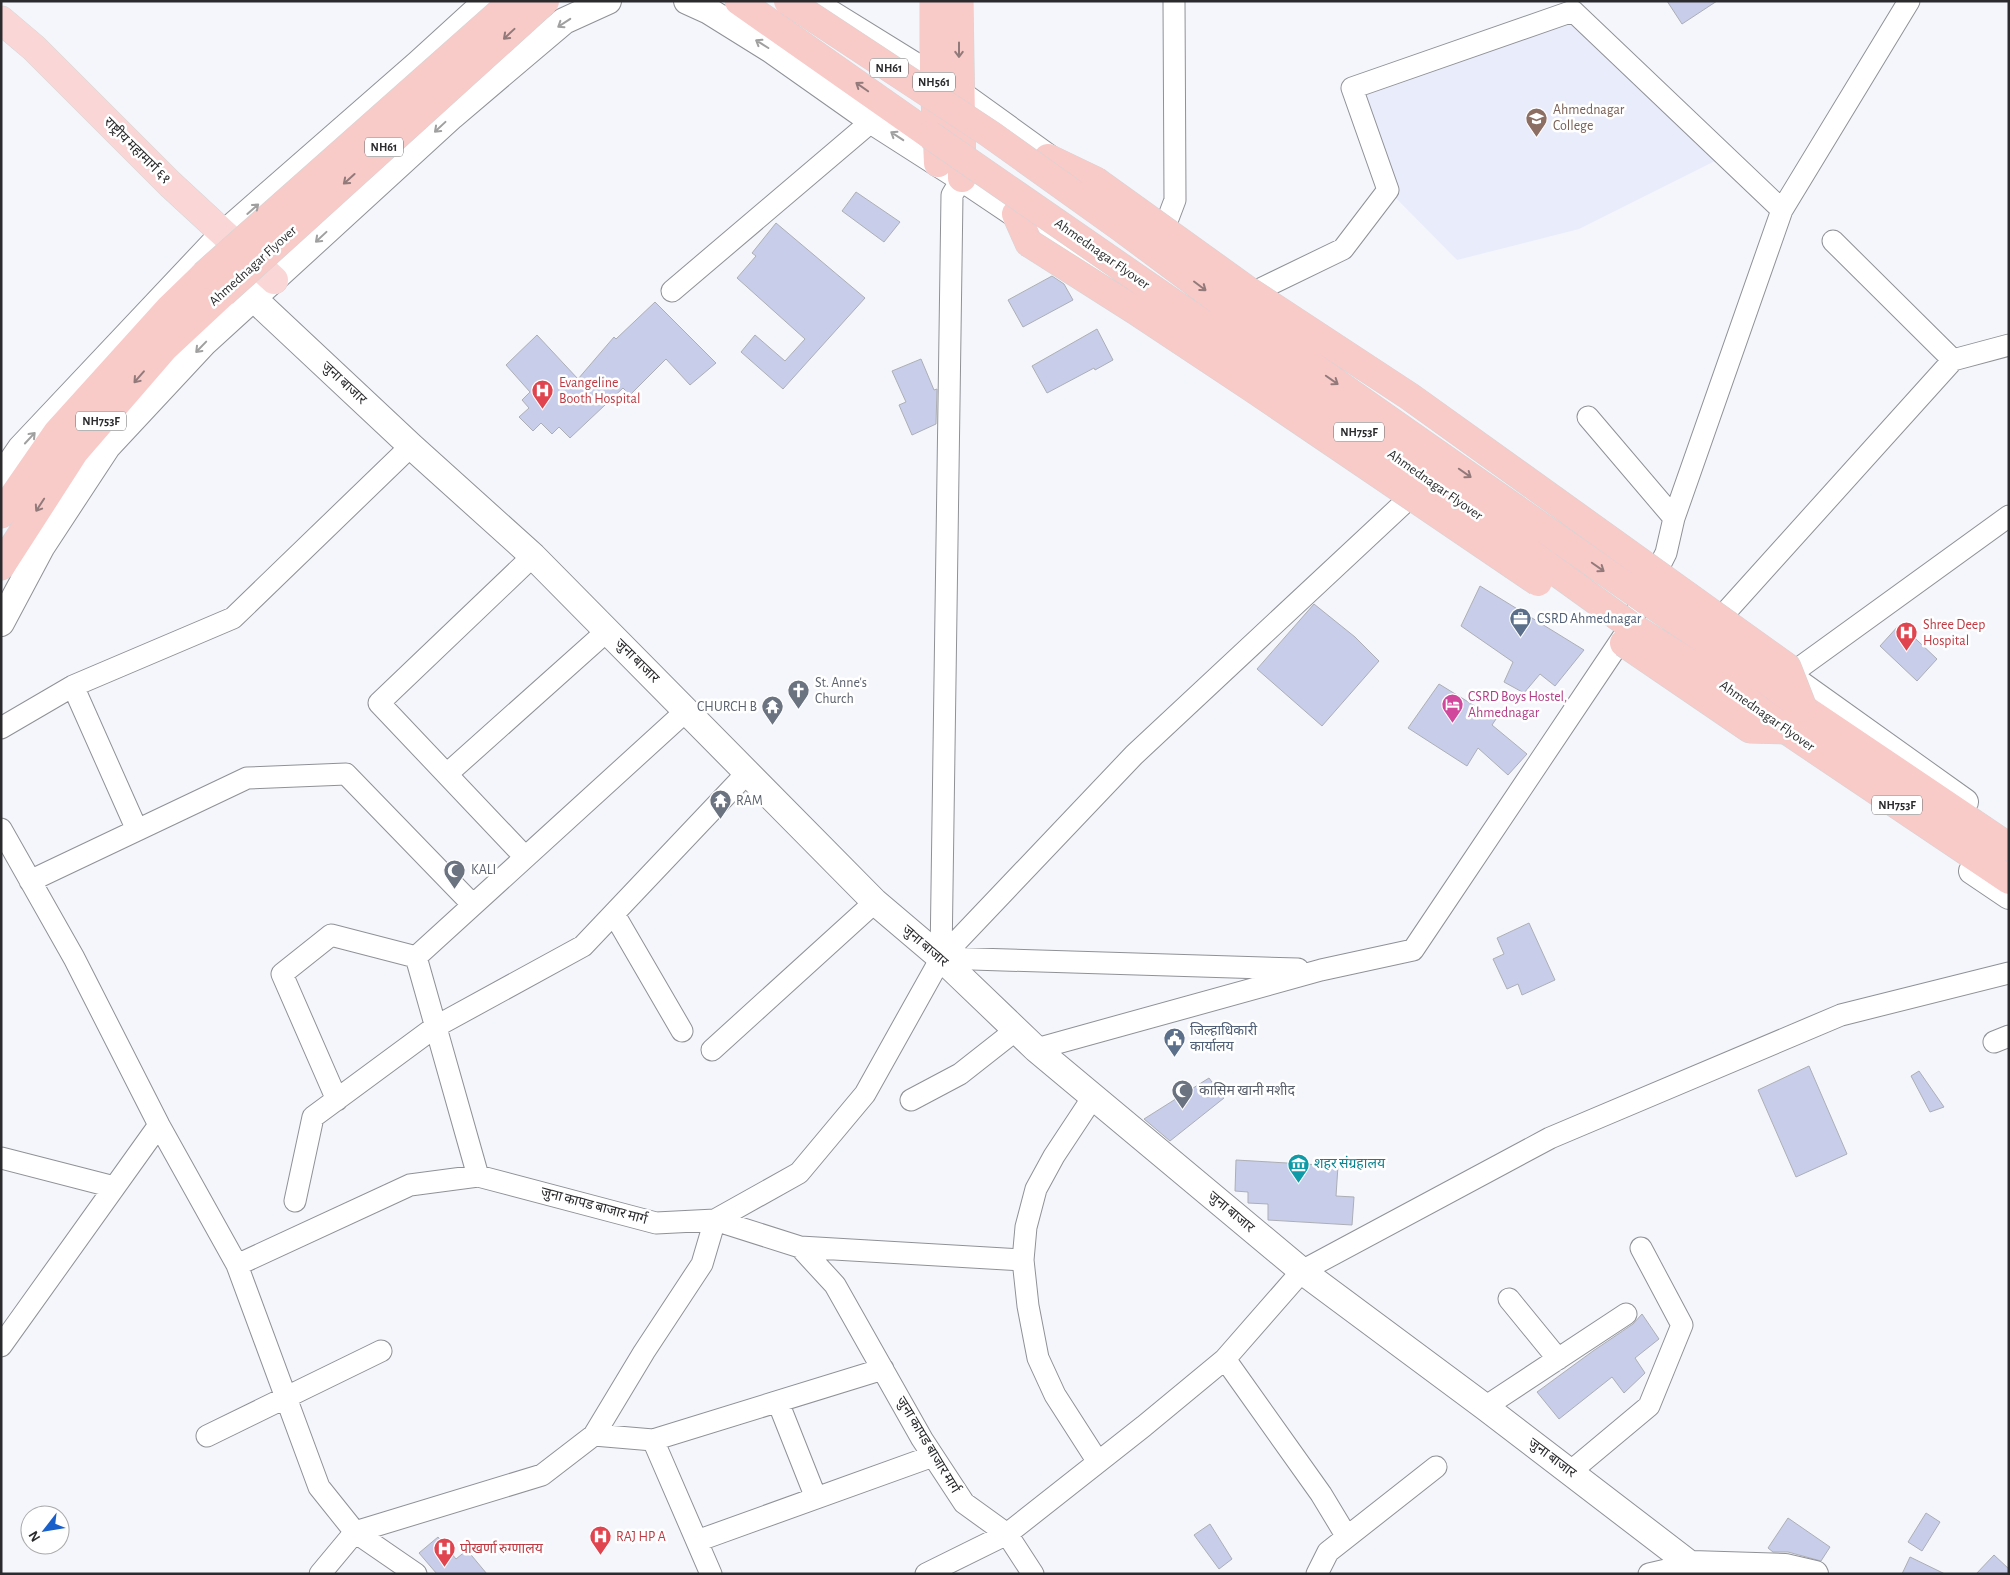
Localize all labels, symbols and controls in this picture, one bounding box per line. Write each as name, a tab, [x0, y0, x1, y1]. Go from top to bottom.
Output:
one-way arrow	[558, 18, 572, 28]
one-way arrow	[502, 28, 515, 40]
one-way arrow	[756, 39, 770, 49]
one-way arrow	[954, 42, 964, 58]
road number: NH61	[870, 58, 908, 78]
road number: NH561	[913, 72, 955, 91]
one-way arrow	[855, 82, 869, 92]
place label: Ahmednagar College	[1553, 103, 1625, 133]
school or university icon: Ahmednagar College	[1525, 106, 1549, 137]
street label: राष्ट्रीय महामार्ग ६१	[100, 114, 174, 188]
one-way arrow	[434, 121, 447, 133]
one-way arrow	[890, 131, 904, 141]
road number: NH61	[365, 138, 403, 156]
one-way arrow	[343, 173, 356, 185]
one-way arrow	[246, 203, 259, 214]
street label: Ahmednagar Flyover	[1052, 216, 1152, 292]
street label: Ahmednagar Flyover	[207, 223, 300, 309]
one-way arrow	[314, 231, 327, 243]
one-way arrow	[1193, 280, 1206, 291]
one-way arrow	[195, 340, 207, 353]
street label: जुना बाजार	[318, 359, 369, 409]
one-way arrow	[133, 371, 145, 384]
one-way arrow	[1325, 375, 1339, 385]
place label: Evangeline Booth Hospital	[559, 376, 640, 406]
hospital icon: Evangeline Booth Hospital	[531, 379, 555, 410]
road number: NH753F	[76, 412, 126, 431]
road number: NH753F	[1334, 422, 1384, 442]
one-way arrow	[24, 432, 36, 445]
street label: Ahmednagar Flyover	[1385, 447, 1485, 523]
one-way arrow	[1458, 468, 1472, 478]
one-way arrow	[34, 498, 44, 512]
one-way arrow	[1591, 561, 1604, 572]
office icon: CSRD Ahmednagar	[1509, 607, 1533, 638]
place label: CSRD Ahmednagar	[1537, 612, 1642, 626]
place label: Shree Deep Hospital	[1923, 618, 1985, 648]
hospital icon: Shree Deep Hospital	[1895, 621, 1919, 652]
street label: जुना बाजार	[611, 636, 662, 687]
place label: St. Anne's Church	[815, 676, 867, 706]
street label: Ahmednagar Flyover	[1717, 678, 1817, 754]
church icon: St. Anne's Church	[787, 679, 811, 710]
place label: CSRD Boys Hostel, Ahmednagar	[1468, 690, 1567, 720]
hotel icon: CSRD Boys Hostel, Ahmednagar	[1440, 693, 1464, 724]
temple icon: CHURCH B	[761, 695, 785, 726]
place label: CHURCH B	[697, 700, 757, 714]
temple icon: RAM	[708, 789, 732, 820]
place label: RAM	[736, 794, 763, 808]
road number: NH753F	[1872, 796, 1922, 814]
mosque icon: KALI	[443, 858, 467, 889]
place label: KALI	[471, 863, 496, 877]
street label: जुना बाजार	[898, 923, 951, 971]
place label: जिल्हाधिकारी कार्यालय	[1190, 1022, 1257, 1054]
public building icon: जिल्हाधिकारी कार्यालय	[1162, 1027, 1186, 1058]
mosque icon: कासिम खानी मशीद	[1171, 1079, 1195, 1110]
place label: कासिम खानी मशीद	[1199, 1082, 1295, 1098]
museum icon: शहर संग्रहालय	[1286, 1152, 1310, 1183]
place label: शहर संग्रहालय	[1314, 1155, 1386, 1171]
street label: जुना कापड बाजार मार्ग	[539, 1183, 650, 1229]
street label: जुना बाजार	[1204, 1189, 1257, 1237]
street label: जुना कापड बाजार मार्ग	[892, 1393, 965, 1498]
street label: जुना बाजार	[1524, 1436, 1579, 1482]
north arrow	[20, 1505, 70, 1555]
hospital icon: RAJ HP A	[588, 1525, 612, 1556]
text: N	[26, 1528, 43, 1544]
place label: RAJ HP A	[616, 1530, 666, 1544]
hospital icon: पोखर्णा रुग्णालय	[432, 1537, 456, 1568]
place label: पोखर्णा रुग्णालय	[460, 1540, 544, 1556]

